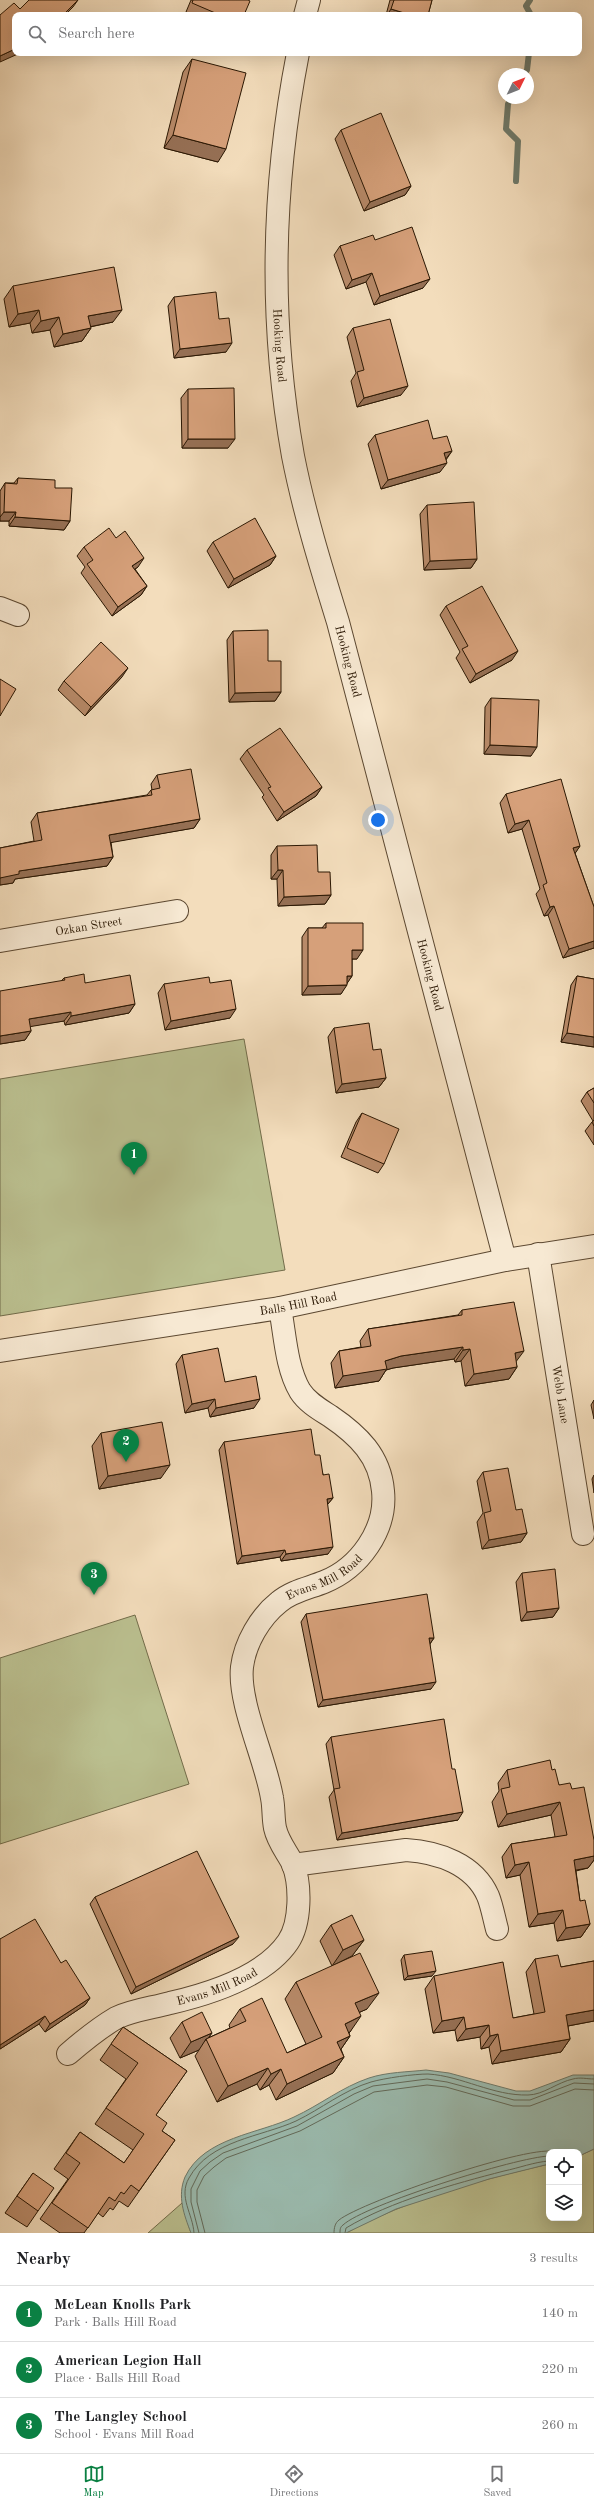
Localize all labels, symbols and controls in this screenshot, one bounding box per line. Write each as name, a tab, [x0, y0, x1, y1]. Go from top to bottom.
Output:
search box	[12, 12, 582, 56]
icon: search	[26, 23, 48, 45]
text: Search here	[58, 27, 135, 42]
north arrow	[498, 68, 534, 104]
street label: Hooking Road	[270, 308, 287, 383]
street label: Hooking Road	[332, 624, 362, 699]
your location	[368, 810, 388, 830]
street label: Ozkan Street	[55, 915, 123, 939]
street label: Hooking Road	[414, 938, 445, 1012]
pin: 1	[121, 1142, 147, 1175]
street label: Balls Hill Road	[259, 1291, 338, 1318]
street label: Webb Lane	[549, 1364, 570, 1425]
pin: 2	[113, 1429, 139, 1462]
street label: Evans Mill Road	[284, 1553, 365, 1603]
pin: 3	[81, 1562, 107, 1595]
street label: Evans Mill Road	[176, 1967, 260, 2008]
map controls	[546, 2149, 582, 2221]
button: locate	[546, 2149, 582, 2185]
button: layers	[546, 2185, 582, 2221]
text: Nearby	[16, 2251, 71, 2268]
text: 3 results	[529, 2252, 578, 2265]
text: McLean Knolls Park	[54, 2298, 191, 2313]
text: 1	[25, 2307, 33, 2320]
text: 140 m	[541, 2307, 578, 2320]
text: Park · Balls Hill Road	[54, 2316, 177, 2329]
text: American Legion Hall	[54, 2354, 202, 2369]
text: 2	[25, 2363, 33, 2376]
text: 220 m	[541, 2363, 578, 2376]
text: Place · Balls Hill Road	[54, 2372, 180, 2385]
text: The Langley School	[54, 2410, 187, 2425]
text: 3	[25, 2419, 33, 2432]
text: 260 m	[541, 2419, 578, 2432]
text: School · Evans Mill Road	[54, 2428, 194, 2441]
tab: Map	[83, 2463, 105, 2501]
tab: Directions	[270, 2463, 318, 2501]
tab: Saved	[483, 2463, 511, 2501]

